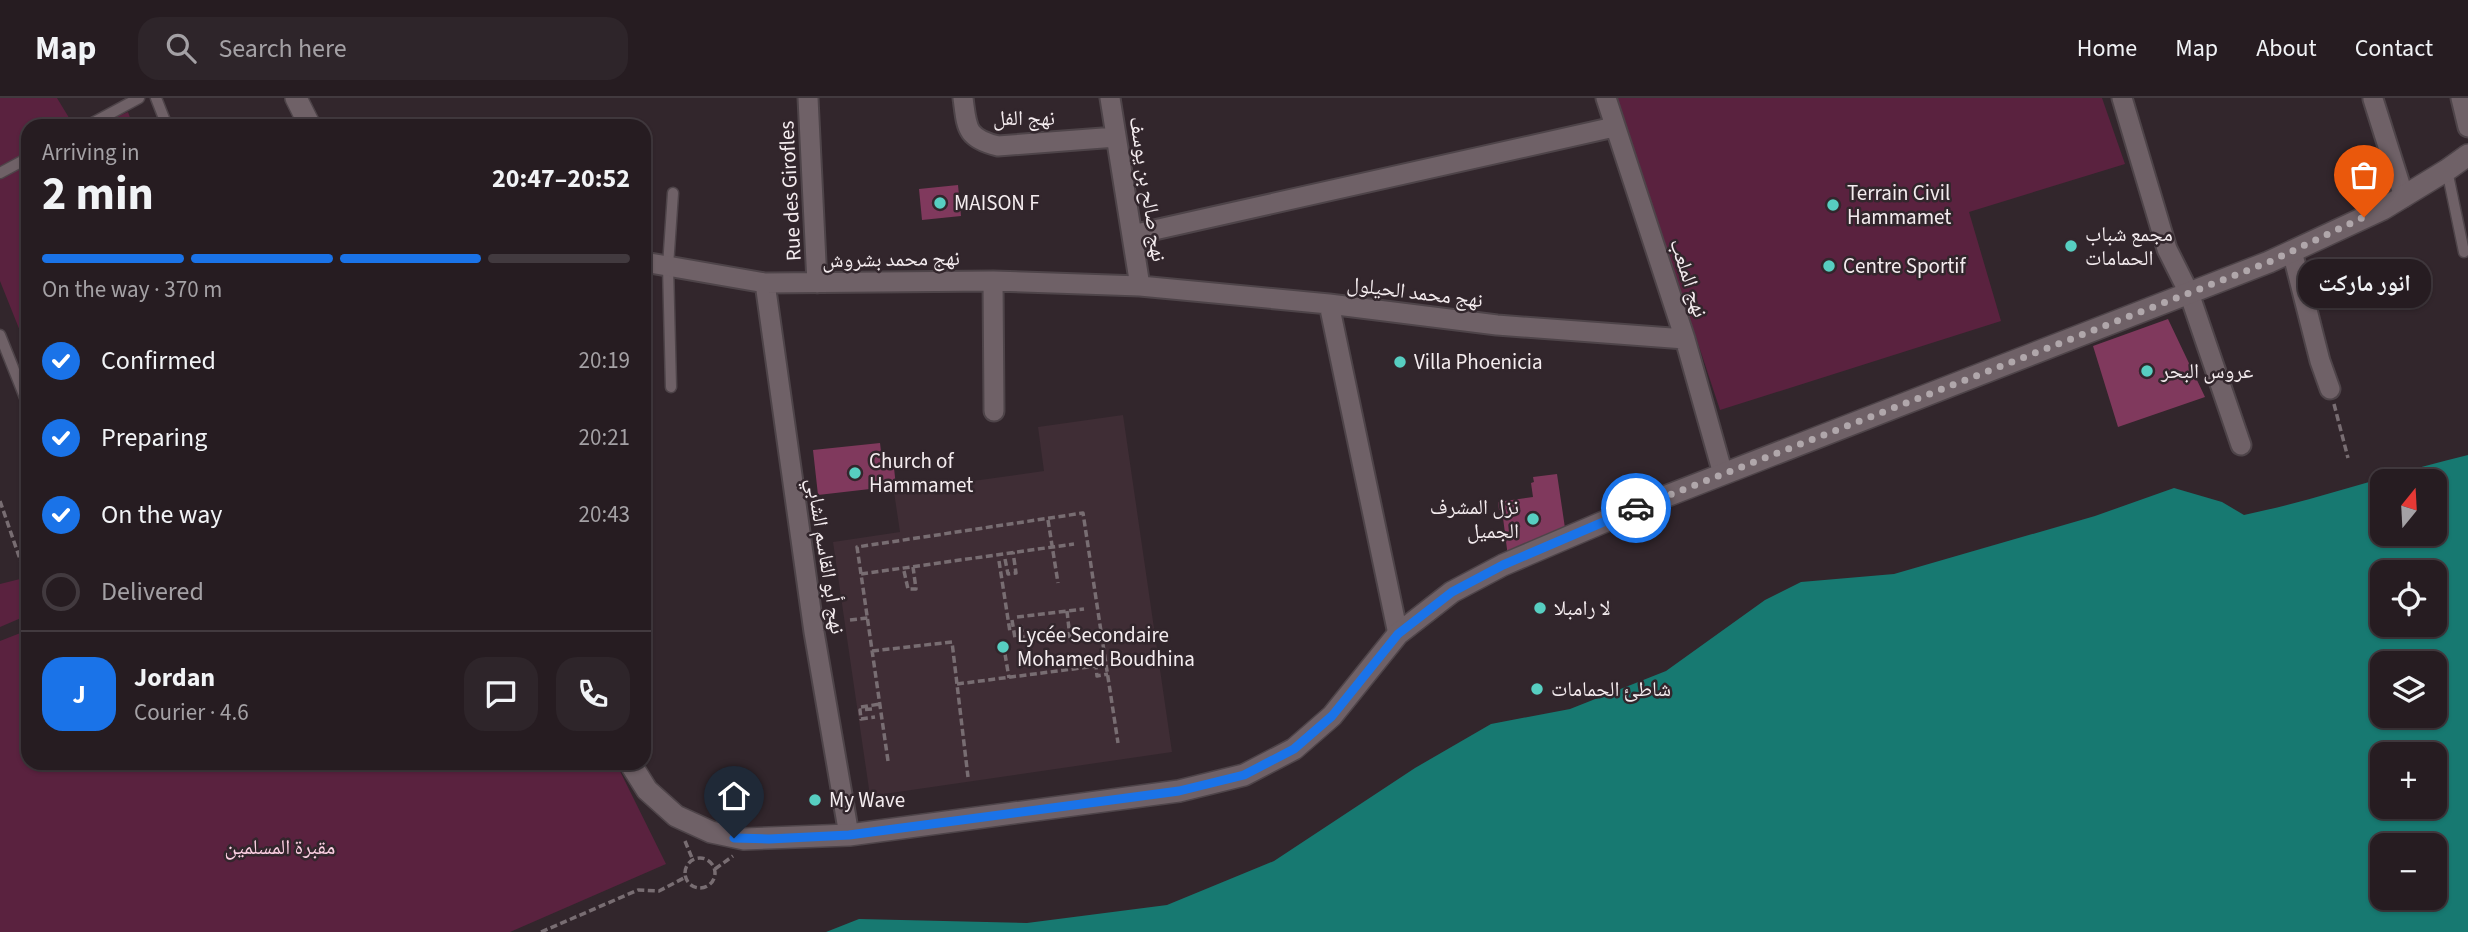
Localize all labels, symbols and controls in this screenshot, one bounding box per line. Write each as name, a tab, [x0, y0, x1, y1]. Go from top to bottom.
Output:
search box	[138, 17, 628, 80]
text: Map	[35, 25, 96, 72]
icon: search	[162, 29, 200, 67]
text: Search here	[218, 30, 347, 67]
text: Home	[2077, 31, 2137, 66]
text: Map	[2175, 31, 2218, 66]
text: About	[2256, 31, 2317, 66]
text: Contact	[2355, 31, 2433, 66]
street label: نهج الفل	[993, 103, 1055, 133]
street label: نهج صالح بن يوسف	[1122, 114, 1174, 264]
street label: Rue des Girofles	[771, 120, 809, 262]
text: Arriving in	[42, 136, 140, 169]
pin	[2334, 145, 2394, 217]
icon: bag	[2345, 156, 2383, 194]
text: 20:47–20:52	[492, 160, 630, 197]
text: 2 min	[42, 162, 154, 227]
place label: Terrain Civil Hammamet	[1847, 178, 1951, 232]
place label: MAISON F	[954, 188, 1040, 218]
marker: MAISON F	[932, 195, 948, 211]
marker: Terrain Civil Hammamet	[1825, 197, 1841, 213]
place label: مجمع شباب الحمامات	[2085, 219, 2173, 273]
street label: نهج الملعب	[1662, 235, 1716, 321]
marker: مجمع شباب الحمامات	[2063, 238, 2079, 254]
street label: نهج محمد بشروش	[822, 243, 960, 275]
place label: Centre Sportif	[1843, 251, 1966, 281]
marker: Centre Sportif	[1821, 258, 1837, 274]
callout: انور ماركت	[2298, 259, 2430, 308]
text: انور ماركت	[2318, 267, 2411, 300]
street label: نهج محمد الحيلول	[1345, 269, 1485, 315]
text: On the way · 370 m	[42, 273, 222, 306]
icon: check	[42, 342, 80, 380]
text: Confirmed	[101, 342, 216, 379]
text: 20:19	[579, 344, 630, 377]
place label: Villa Phoenicia	[1414, 347, 1543, 377]
marker: Villa Phoenicia	[1392, 354, 1408, 370]
place label: عروس البحر	[2160, 356, 2254, 386]
marker: عروس البحر	[2139, 363, 2155, 379]
icon: check	[42, 419, 80, 457]
text: Preparing	[101, 419, 207, 456]
text: 20:21	[579, 421, 630, 454]
place label: Church of Hammamet	[869, 446, 973, 500]
marker: Church of Hammamet	[847, 465, 863, 481]
north arrow	[2370, 469, 2446, 546]
map controls	[2370, 469, 2447, 910]
courier	[1601, 473, 1671, 543]
street label: نهج أبو القاسم الشابي	[798, 476, 853, 636]
icon: car	[1617, 489, 1655, 527]
place label: نزل المشرف الجميل	[1430, 492, 1519, 546]
icon: check	[42, 496, 80, 534]
text: On the way	[101, 496, 222, 533]
text: 20:43	[579, 498, 630, 531]
marker: نزل المشرف الجميل	[1525, 511, 1541, 527]
button: locate	[2370, 560, 2447, 637]
text: Delivered	[101, 573, 204, 610]
place label: لا رامبلا	[1554, 593, 1611, 623]
marker: لا رامبلا	[1532, 600, 1548, 616]
place label: Lycée Secondaire Mohamed Boudhina	[1017, 620, 1195, 674]
marker: Lycée Secondaire Mohamed Boudhina	[995, 639, 1011, 655]
button: layers	[2370, 651, 2447, 728]
button: chat	[464, 657, 538, 731]
button: phone	[556, 657, 630, 731]
text: Jordan	[134, 659, 215, 696]
place label: شاطئ الحمامات	[1551, 674, 1671, 704]
text: J	[72, 676, 86, 713]
marker: شاطئ الحمامات	[1529, 681, 1545, 697]
text: Courier · 4.6	[134, 696, 249, 729]
button: +	[2370, 742, 2447, 819]
pin	[704, 766, 764, 838]
icon: home	[715, 777, 753, 815]
place label: My Wave	[829, 785, 905, 815]
marker: My Wave	[807, 792, 823, 808]
park label: مقبرة المسلمين	[225, 832, 335, 862]
button: −	[2370, 833, 2447, 910]

